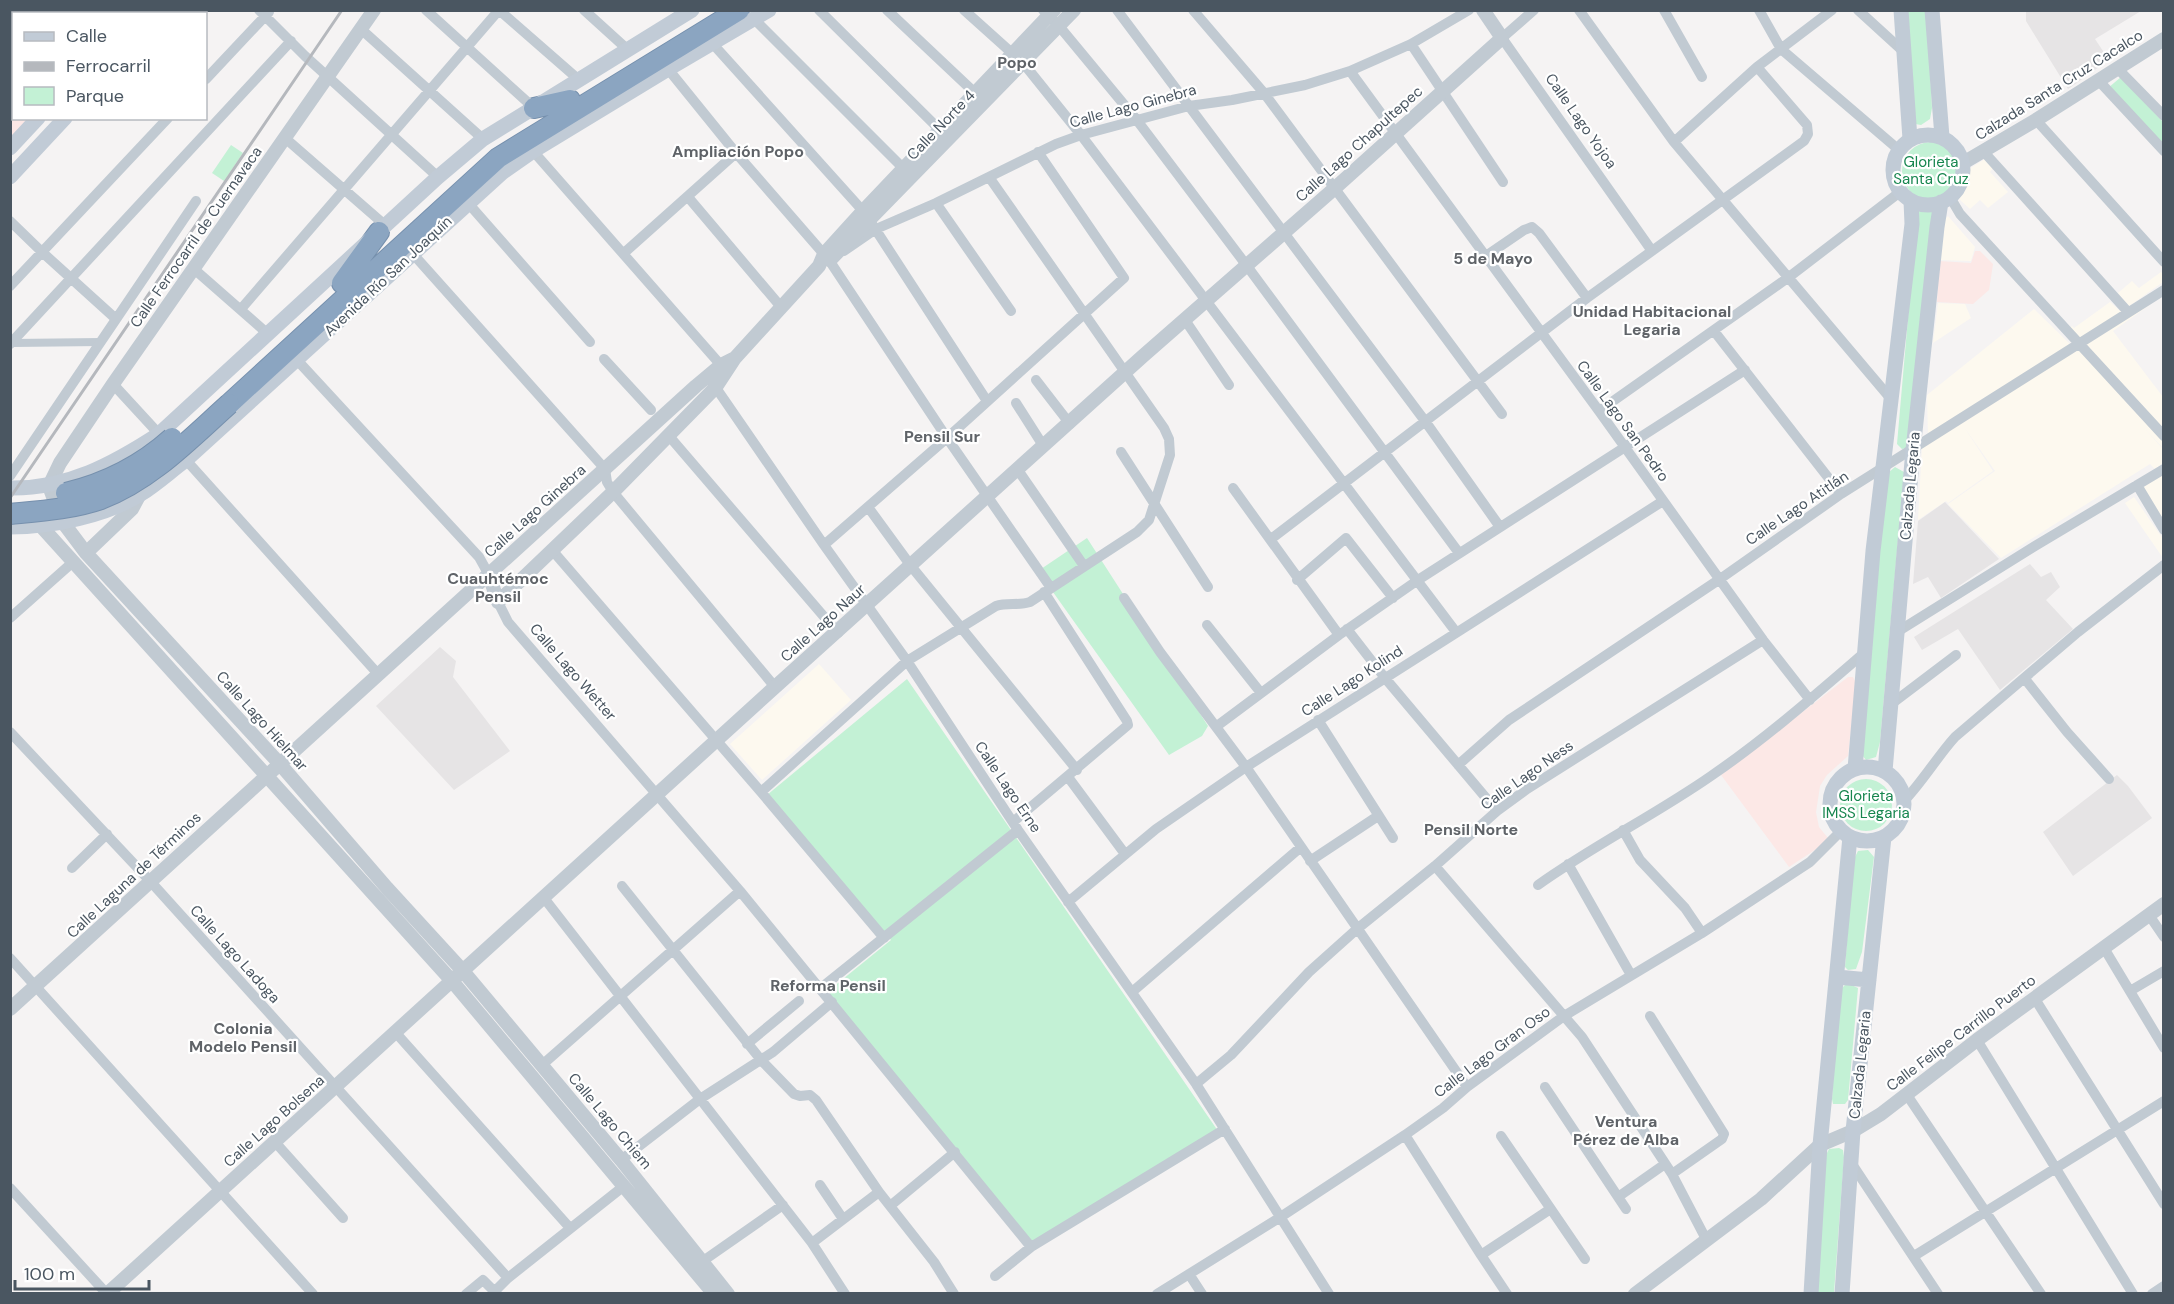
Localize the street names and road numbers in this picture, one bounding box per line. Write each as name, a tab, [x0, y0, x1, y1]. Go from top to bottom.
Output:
street label: Calzada Santa Cruz Cacalco	[1971, 25, 2147, 145]
street label: Calle Lago Yojoa	[1541, 69, 1621, 173]
street label: Calle Lago Ginebra	[1067, 79, 1199, 133]
street label: Calle Lago Chapultepec	[1291, 81, 1427, 207]
street label: Calle Norte 4	[902, 86, 980, 164]
street label: Calle Ferrocarril de Cuernavaca	[126, 142, 266, 332]
street label: Avenida Río San Joaquín	[320, 211, 456, 341]
street label: Calle Lago San Pedro	[1572, 356, 1674, 486]
street label: Calzada Legaria	[1895, 431, 1925, 541]
street label: Calle Lago Ginebra	[480, 460, 590, 562]
street label: Calle Lago Atitlán	[1742, 466, 1852, 550]
street label: Calle Lago Naur	[776, 579, 870, 667]
street label: Calle Lago Wetter	[525, 619, 621, 725]
street label: Calle Lago Kolind	[1297, 641, 1407, 721]
street label: Calle Lago Hielmar	[212, 667, 313, 776]
street label: Calle Lago Ness	[1477, 736, 1577, 814]
street label: Calle Lago Erne	[970, 737, 1046, 837]
street label: Calle Laguna de Términos	[62, 807, 206, 943]
street label: Calle Lago Ladoga	[186, 901, 284, 1007]
street label: Calle Felipe Carrillo Puerto	[1882, 970, 2040, 1096]
street label: Calle Lago Gran Oso	[1430, 1002, 1554, 1102]
street label: Calzada Legaria	[1844, 1010, 1876, 1120]
street label: Calle Lago Chiem	[564, 1069, 656, 1173]
street label: Calle Lago Bolsena	[219, 1070, 329, 1172]

